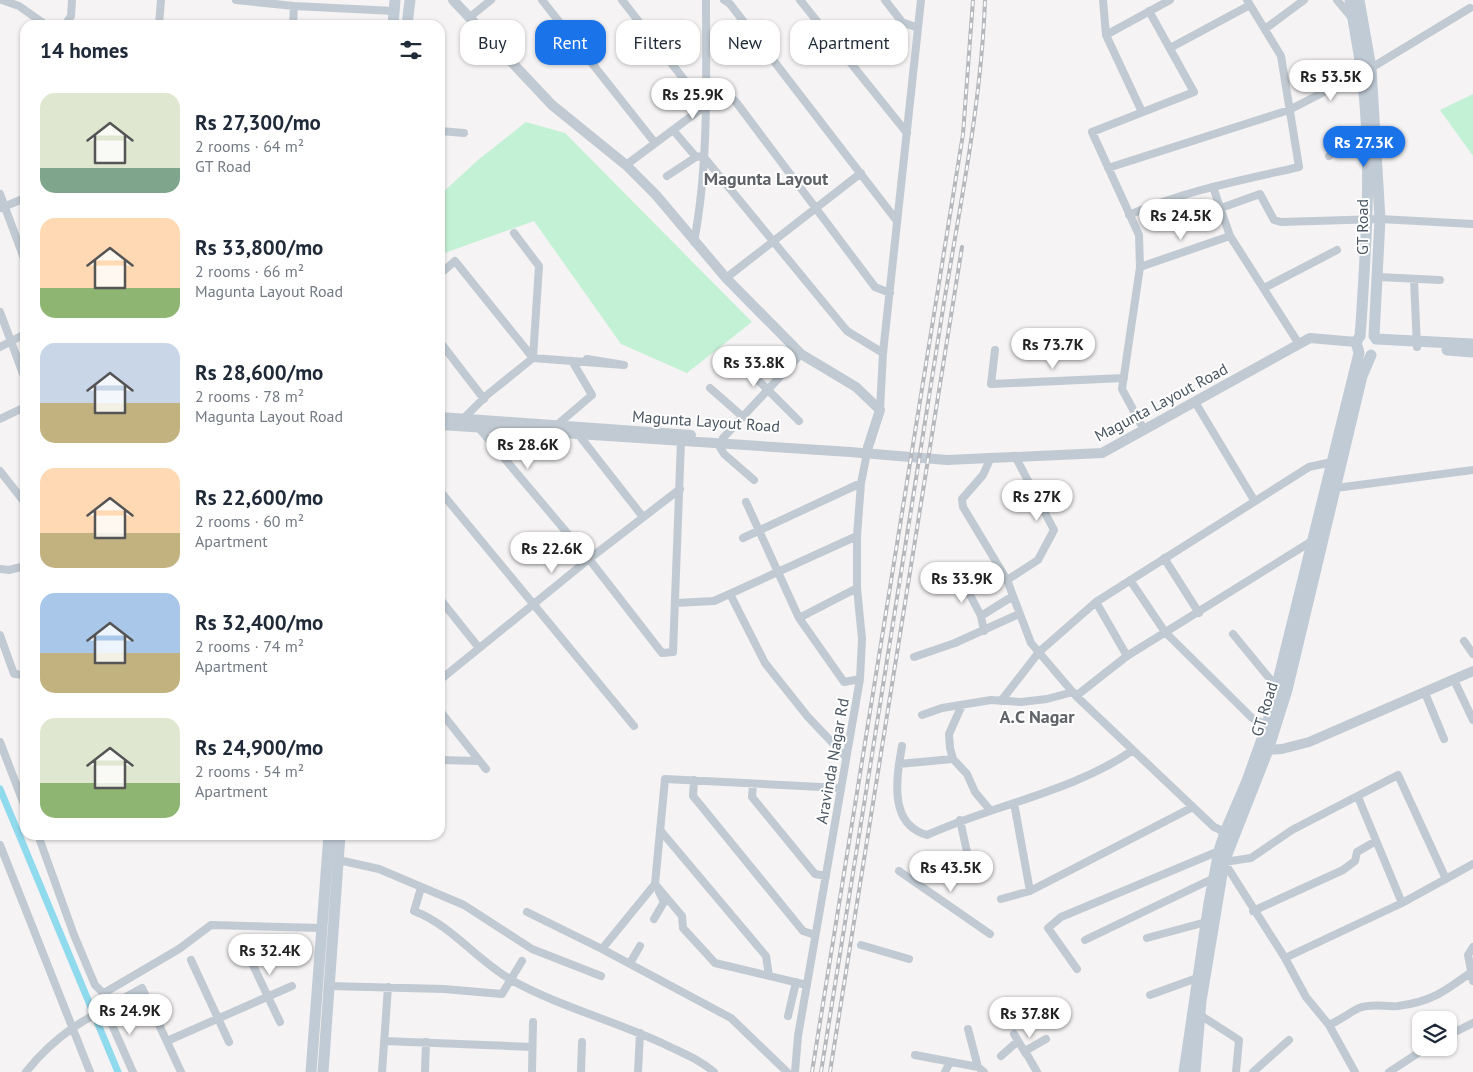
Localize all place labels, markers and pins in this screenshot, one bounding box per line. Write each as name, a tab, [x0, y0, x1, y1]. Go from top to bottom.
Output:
pin: Rs 53.5K	[1279, 59, 1383, 102]
pin: Rs 25.9K	[641, 78, 745, 120]
pin: Rs 27.3K	[1312, 126, 1416, 168]
pin: Rs 24.5K	[1129, 198, 1233, 241]
pin: Rs 73.7K	[1001, 328, 1105, 370]
pin: Rs 33.8K	[702, 346, 806, 388]
pin: Rs 28.6K	[476, 428, 580, 470]
pin: Rs 27K	[996, 480, 1078, 522]
pin: Rs 22.6K	[500, 532, 604, 574]
pin: Rs 33.9K	[910, 562, 1014, 604]
pin: Rs 43.5K	[899, 850, 1003, 893]
pin: Rs 32.4K	[218, 934, 322, 976]
pin: Rs 24.9K	[78, 994, 182, 1036]
pin: Rs 37.8K	[978, 996, 1082, 1039]

